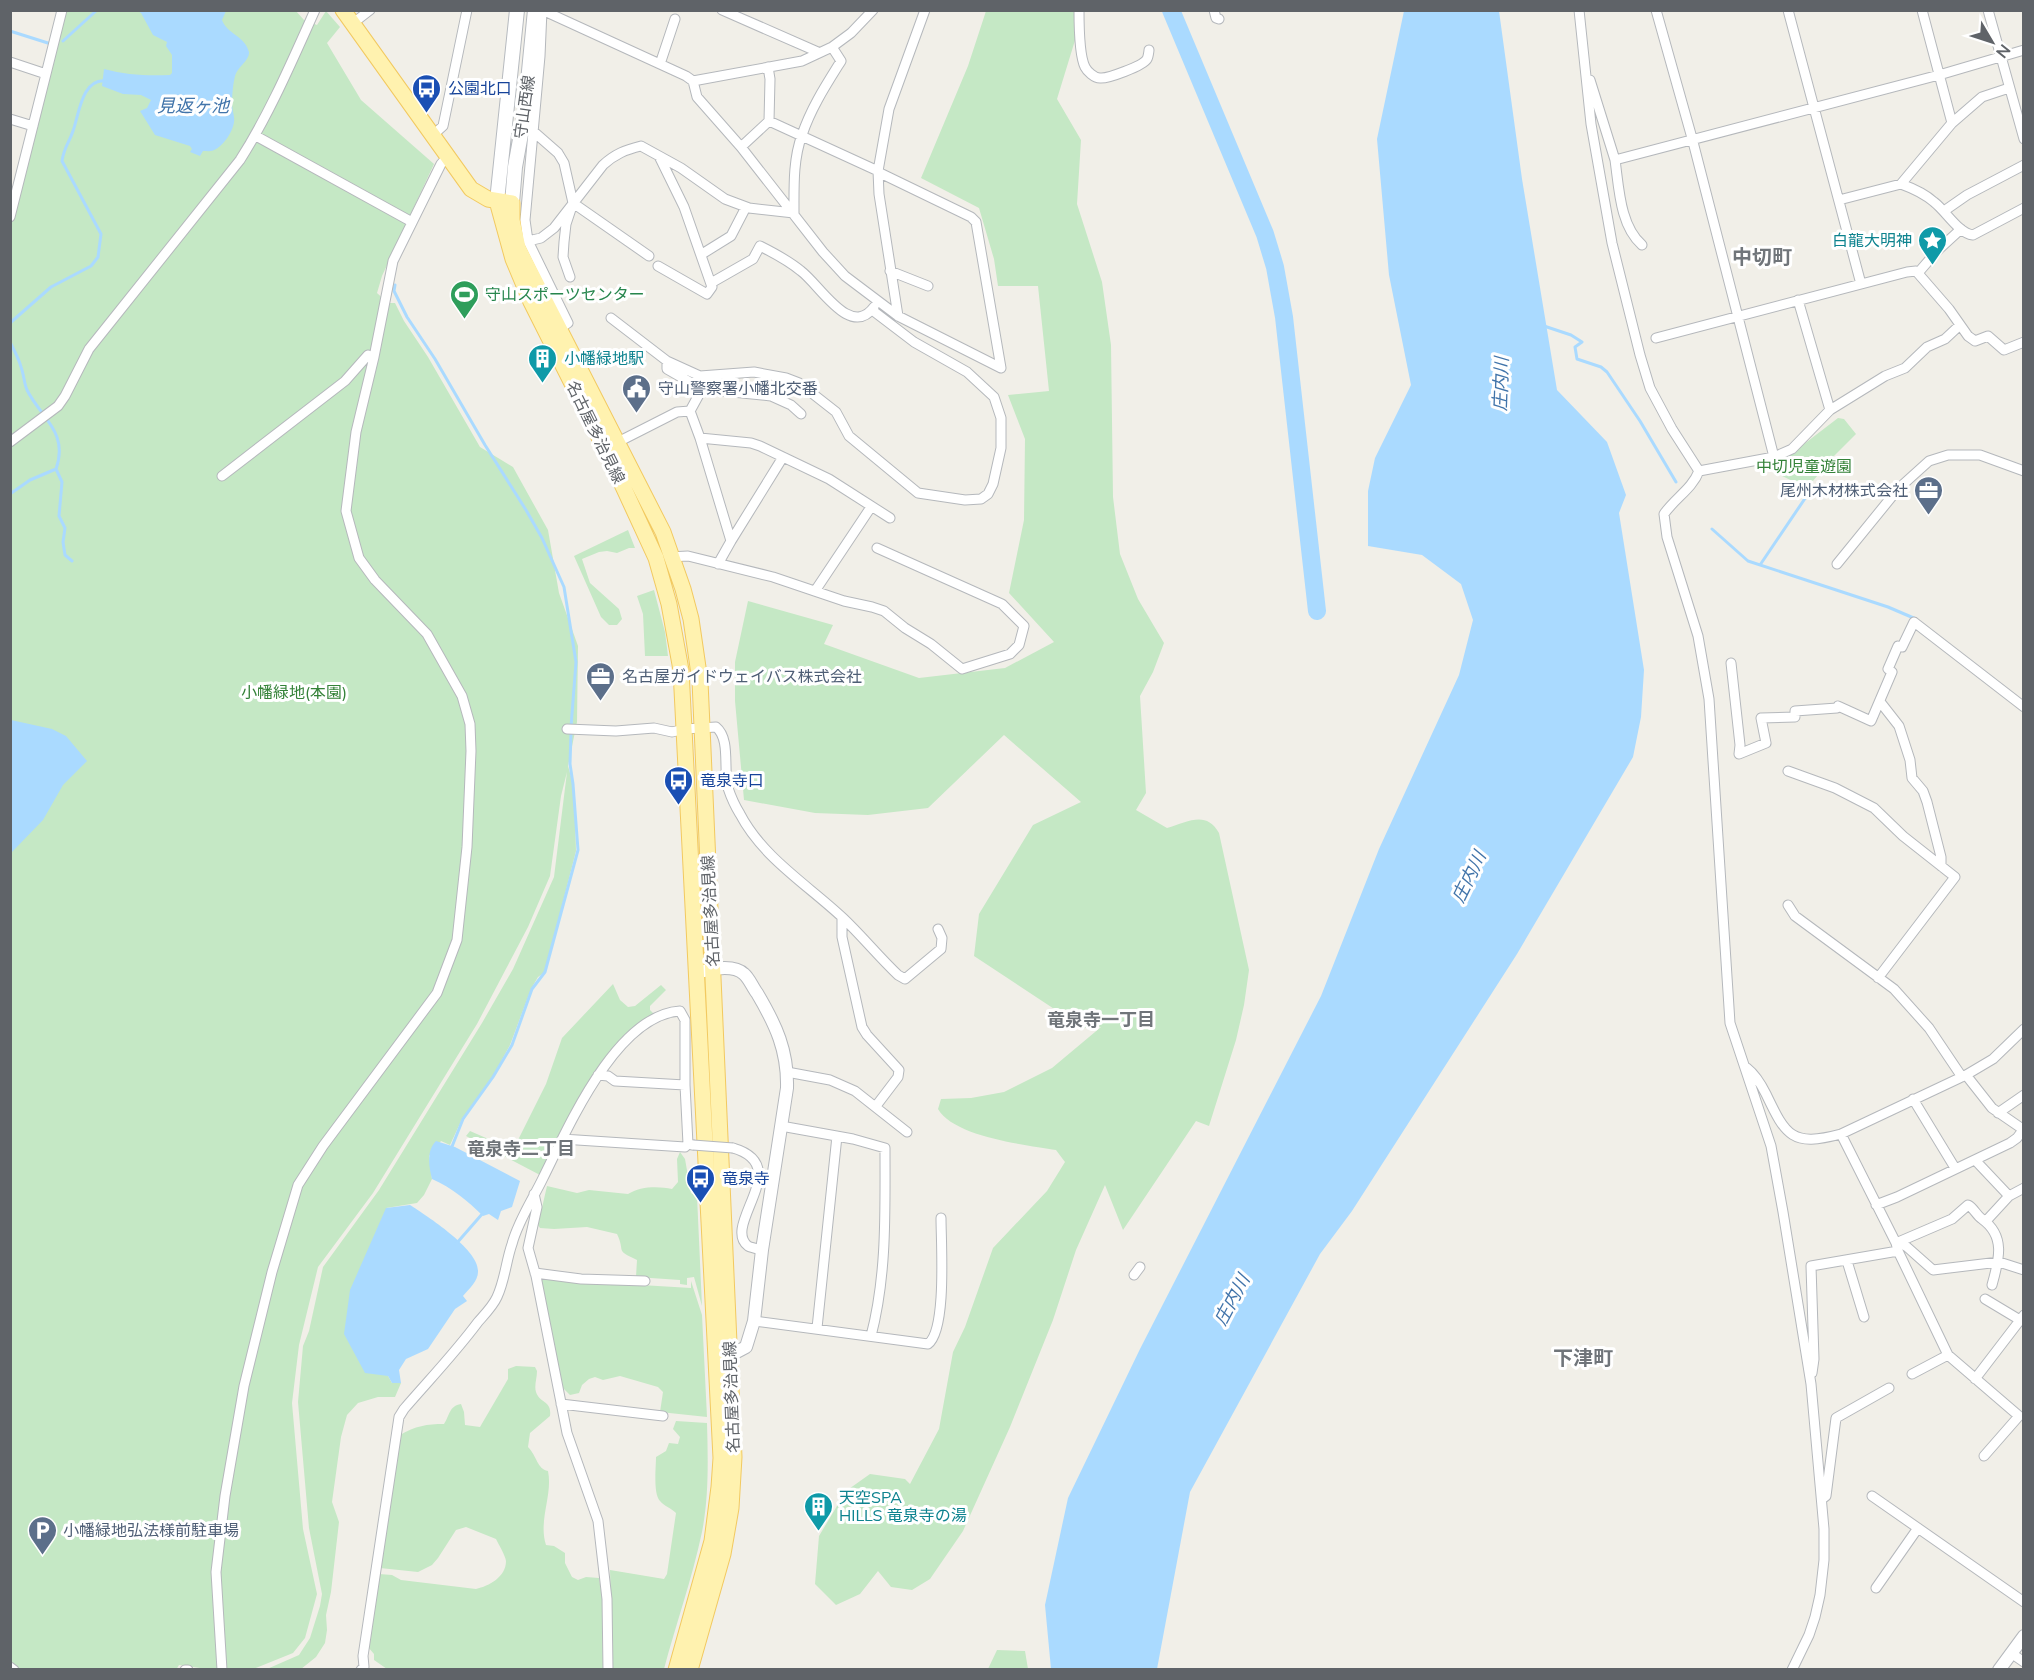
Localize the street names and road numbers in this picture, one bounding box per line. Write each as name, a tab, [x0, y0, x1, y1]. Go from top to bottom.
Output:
street label: 守山西線	[510, 74, 538, 140]
street label: 名古屋多治見線	[562, 377, 630, 487]
street label: 名古屋多治見線	[697, 855, 723, 967]
street label: 名古屋多治見線	[719, 1341, 743, 1453]

